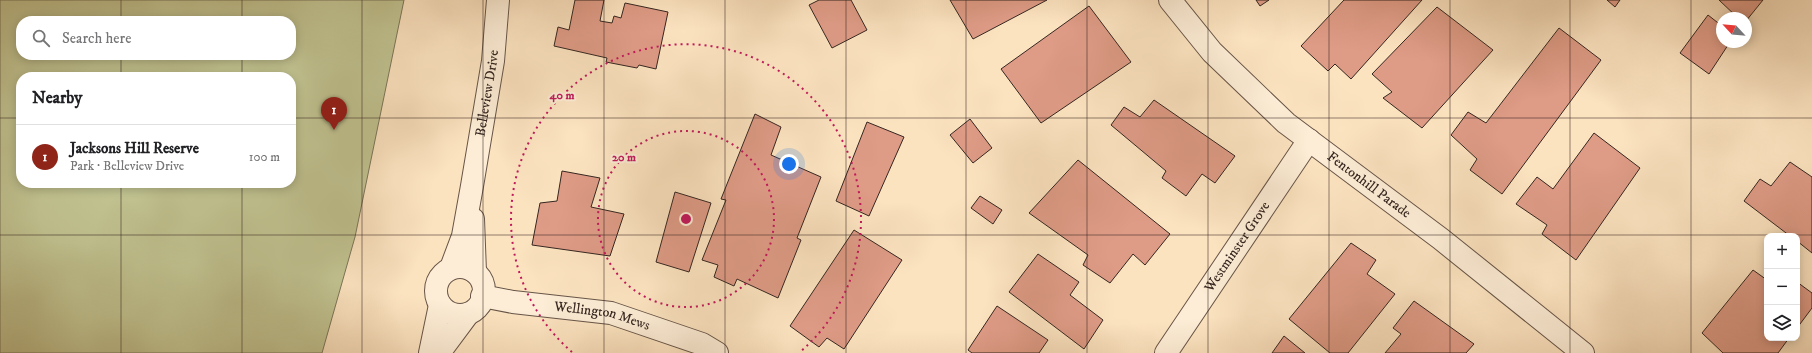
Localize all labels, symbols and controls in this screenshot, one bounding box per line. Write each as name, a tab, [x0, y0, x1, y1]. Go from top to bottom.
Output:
north arrow	[1716, 12, 1752, 48]
search box	[16, 16, 296, 60]
icon: search	[30, 27, 52, 49]
text: Search here	[62, 29, 131, 48]
street label: Belleview Drive	[471, 49, 503, 138]
text: Nearby	[32, 87, 82, 109]
text: 40 m	[549, 88, 574, 103]
pin: 1	[321, 97, 347, 130]
text: Jacksons Hill Reserve	[70, 139, 199, 158]
street label: Fentonhill Parade	[1323, 148, 1415, 222]
text: 1	[43, 149, 47, 165]
text: 100 m	[249, 149, 280, 165]
text: 20 m	[612, 150, 636, 165]
your location	[779, 154, 799, 174]
text: Park · Belleview Drive	[70, 158, 184, 174]
street label: Westminster Grove	[1200, 198, 1274, 296]
centre of rings	[679, 212, 693, 226]
map controls	[1764, 233, 1800, 341]
button: +	[1764, 233, 1800, 269]
button: −	[1764, 269, 1800, 305]
street label: Wellington Mews	[552, 298, 653, 335]
button: layers	[1764, 305, 1800, 341]

